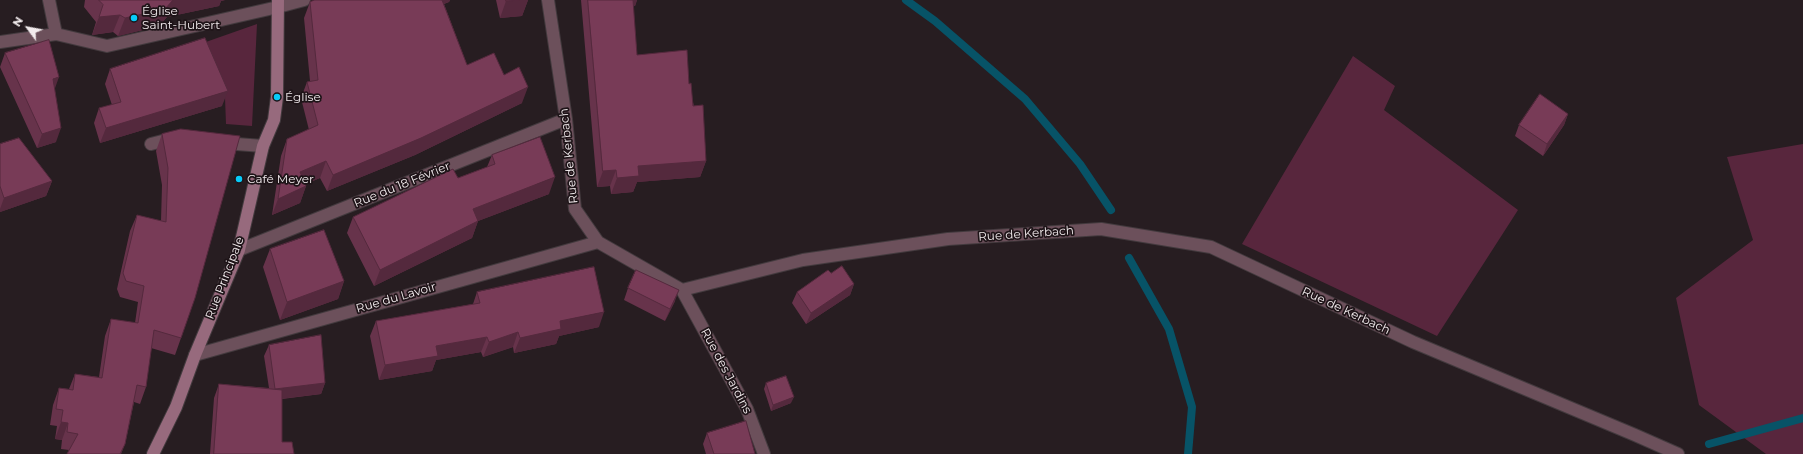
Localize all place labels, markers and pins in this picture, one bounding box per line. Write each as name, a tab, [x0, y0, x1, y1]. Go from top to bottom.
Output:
place label: Église Saint-Hubert	[142, 4, 220, 32]
marker: Église Saint-Hubert	[129, 13, 139, 23]
place label: Église	[285, 90, 321, 104]
marker: Église	[272, 92, 282, 102]
place label: Café Meyer	[247, 172, 314, 186]
marker: Café Meyer	[234, 174, 244, 184]

